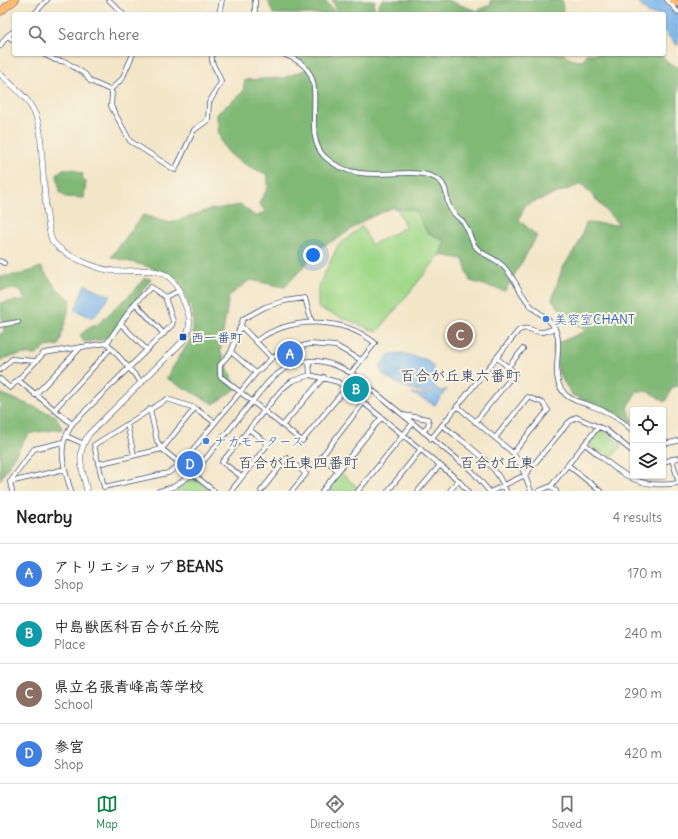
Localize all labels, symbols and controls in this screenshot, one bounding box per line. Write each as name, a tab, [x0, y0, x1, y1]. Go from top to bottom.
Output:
search box	[12, 12, 666, 56]
icon: search	[26, 23, 48, 45]
text: Search here	[58, 25, 139, 44]
your location	[303, 245, 323, 265]
place label: 美容室CHANT	[554, 311, 635, 328]
marker: 美容室CHANT	[541, 314, 551, 324]
pin: C	[447, 320, 473, 350]
place label: 西一番町	[191, 329, 243, 346]
marker: 西一番町	[178, 332, 188, 342]
pin: A	[277, 339, 303, 369]
district label: 百合が丘東六番町	[400, 366, 521, 385]
pin: B	[343, 374, 369, 404]
map controls	[630, 407, 666, 479]
button: locate	[630, 407, 666, 443]
place label: ナカモータース	[214, 433, 304, 450]
marker: ナカモータース	[201, 436, 211, 446]
button: layers	[630, 443, 666, 479]
pin: D	[177, 449, 203, 479]
district label: 百合が丘東四番町	[238, 453, 359, 472]
district label: 百合が丘東	[459, 453, 535, 472]
text: Nearby	[16, 506, 72, 528]
text: 4 results	[613, 509, 662, 526]
text: アトリエショップ BEANS	[54, 557, 223, 576]
text: A	[25, 565, 33, 582]
text: 170 m	[627, 565, 662, 582]
text: Shop	[54, 576, 83, 593]
text: 中島獣医科百合が丘分院	[54, 617, 219, 636]
text: B	[25, 625, 33, 642]
text: 240 m	[625, 625, 662, 642]
text: Place	[54, 636, 85, 653]
text: 県立名張青峰高等学校	[54, 677, 204, 696]
text: C	[25, 685, 33, 702]
text: 290 m	[624, 685, 662, 702]
text: School	[54, 696, 93, 713]
text: 参宮	[54, 737, 84, 756]
text: D	[24, 745, 34, 762]
text: 420 m	[624, 745, 662, 762]
text: Shop	[54, 756, 83, 773]
tab: Map	[96, 793, 118, 831]
tab: Directions	[310, 793, 360, 831]
tab: Saved	[552, 793, 582, 831]

